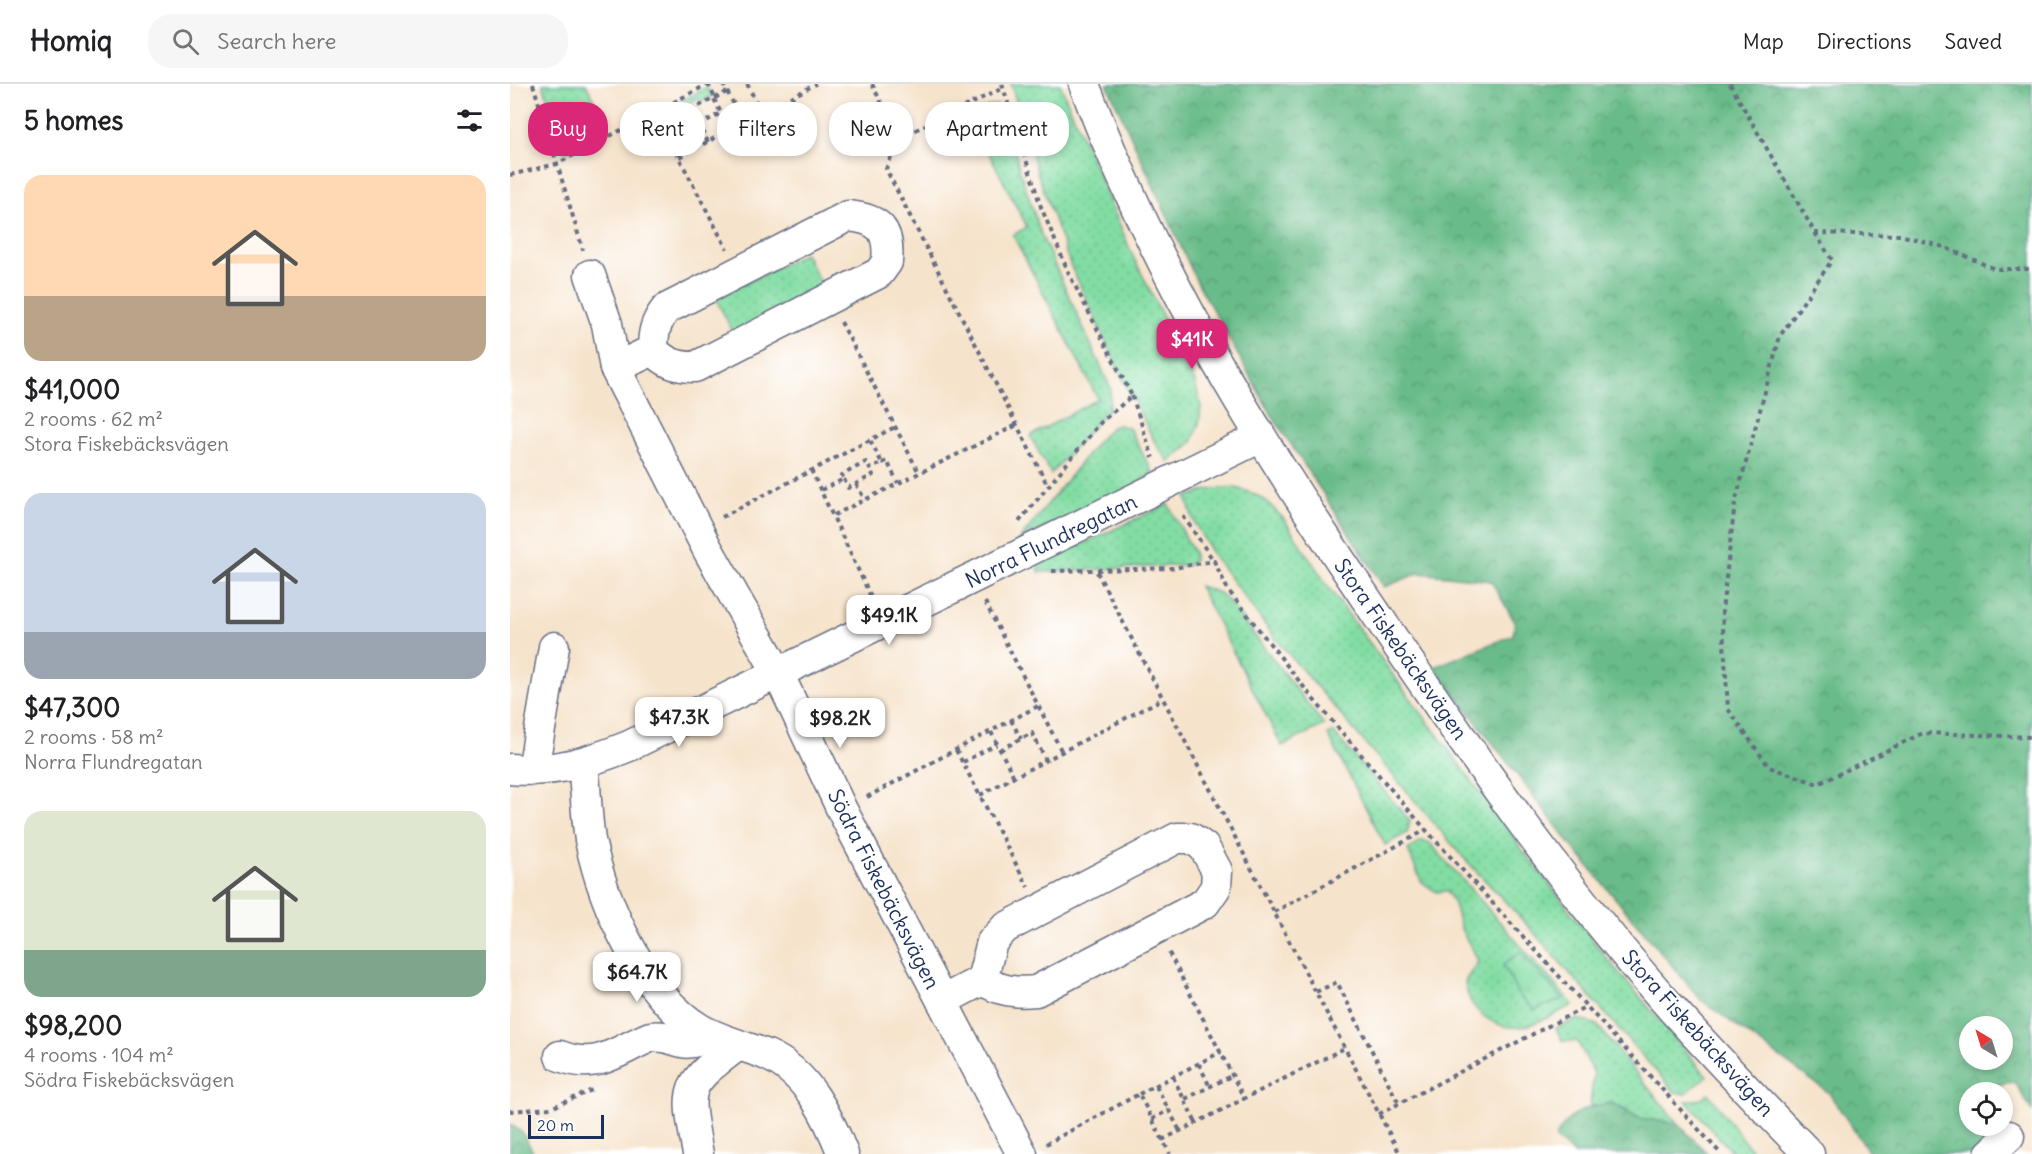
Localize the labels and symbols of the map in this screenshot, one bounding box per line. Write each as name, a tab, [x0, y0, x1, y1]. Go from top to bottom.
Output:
pin: $41K	[1156, 319, 1228, 370]
street label: Norra Flundregatan	[961, 488, 1141, 594]
street label: Stora Fiskebäcksvägen	[1328, 553, 1474, 745]
pin: $49.1K	[840, 595, 938, 646]
pin: $47.3K	[630, 697, 728, 748]
pin: $98.2K	[791, 698, 889, 749]
street label: Södra Fiskebäcksvägen	[822, 785, 946, 993]
street label: Stora Fiskebäcksvägen	[1616, 944, 1780, 1122]
pin: $64.7K	[588, 952, 686, 1003]
north arrow	[1959, 1016, 2013, 1070]
scale bar	[528, 1112, 604, 1140]

